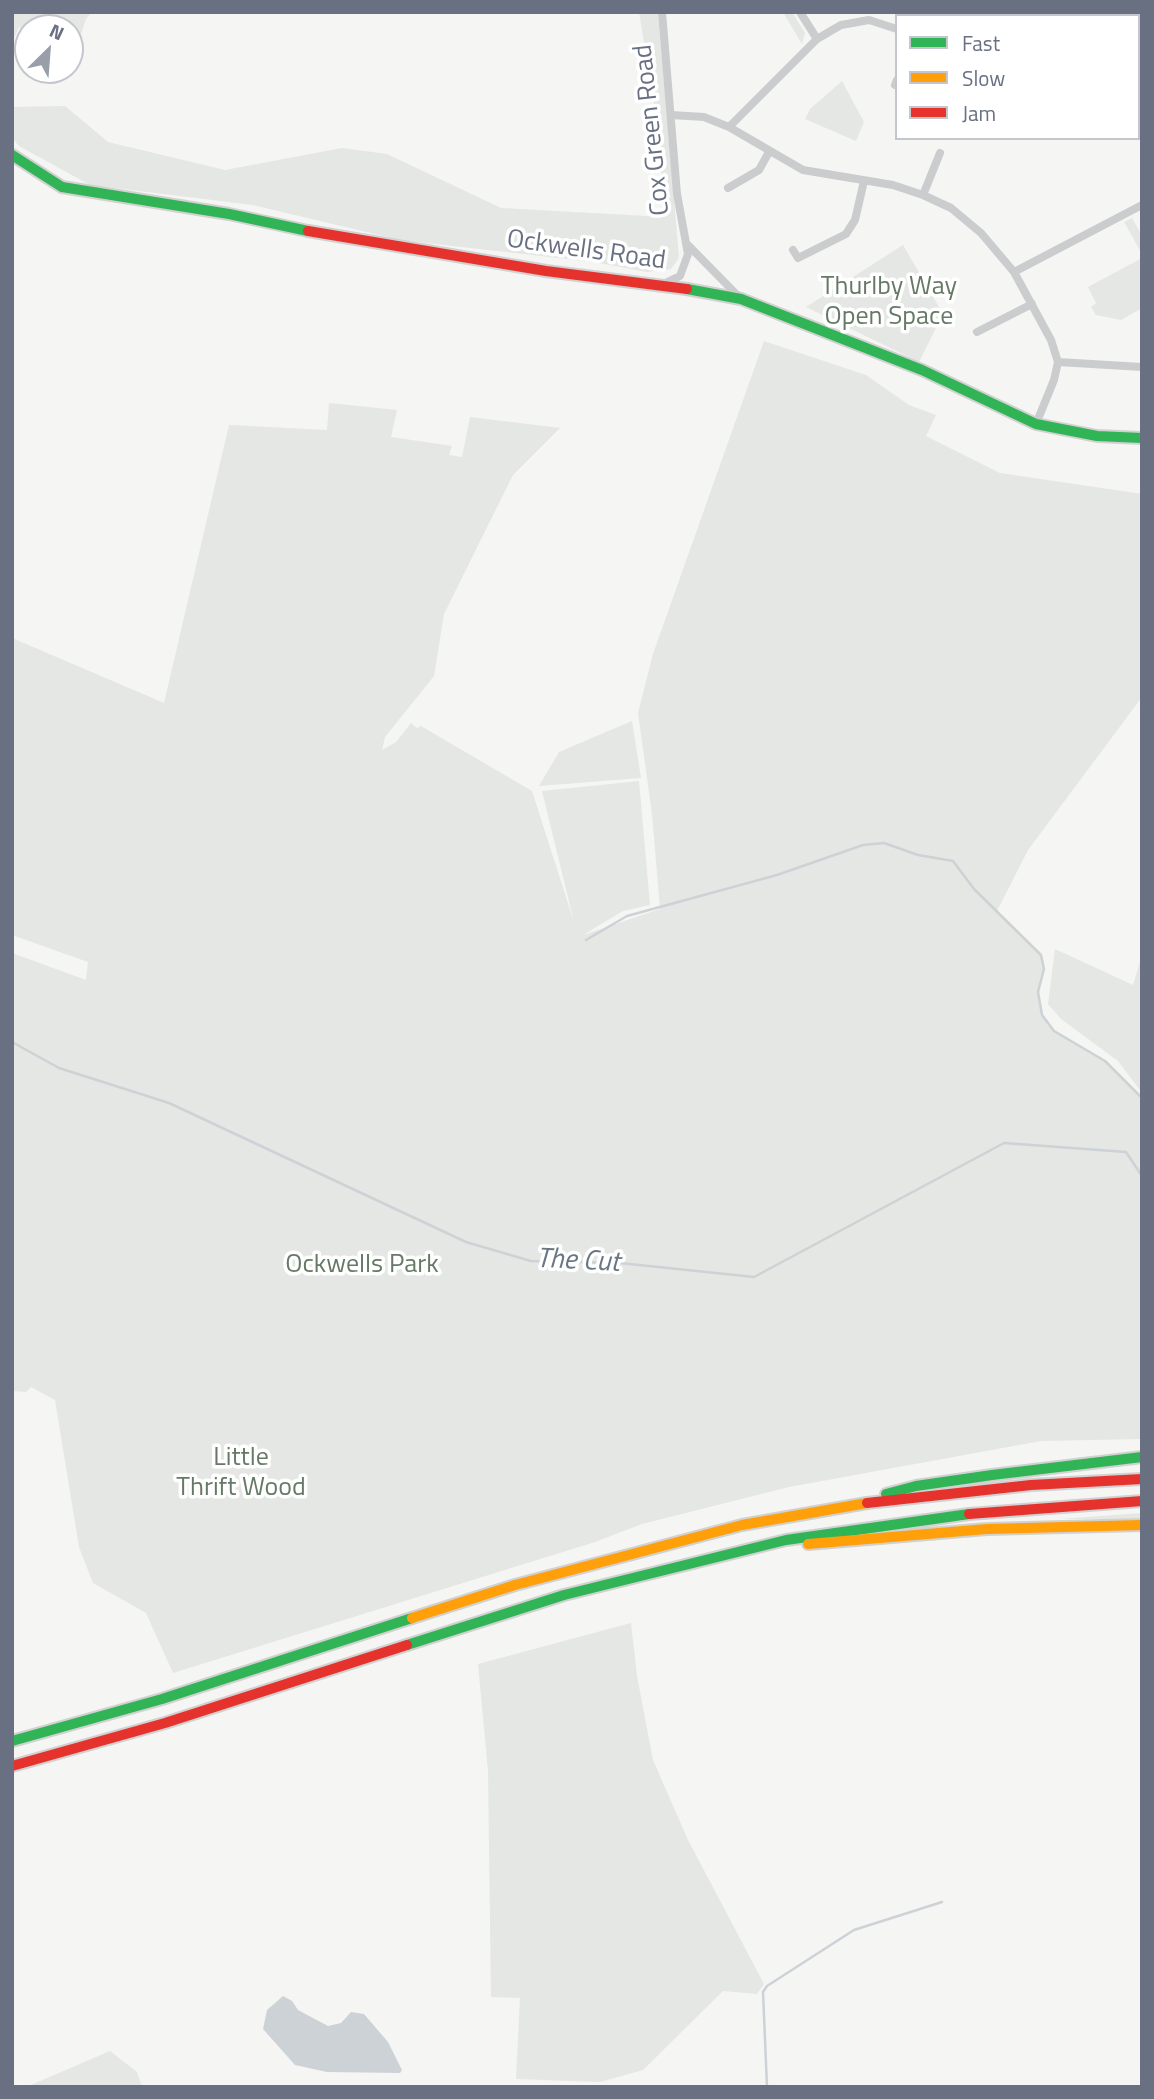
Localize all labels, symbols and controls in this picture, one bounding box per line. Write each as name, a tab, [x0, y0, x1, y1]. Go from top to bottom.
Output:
north arrow	[14, 14, 84, 84]
legend	[895, 14, 1140, 140]
text: N	[45, 15, 69, 47]
text: Fast	[962, 27, 1000, 59]
street label: Cox Green Road	[629, 43, 677, 217]
text: Slow	[962, 62, 1005, 94]
text: Jam	[962, 97, 996, 129]
street label: Ockwells Road	[505, 224, 667, 278]
park label: Thurlby Way Open Space	[821, 272, 957, 334]
water label: The Cut	[536, 1243, 620, 1281]
park label: Ockwells Park	[285, 1250, 439, 1282]
park label: Little Thrift Wood	[176, 1443, 306, 1504]

